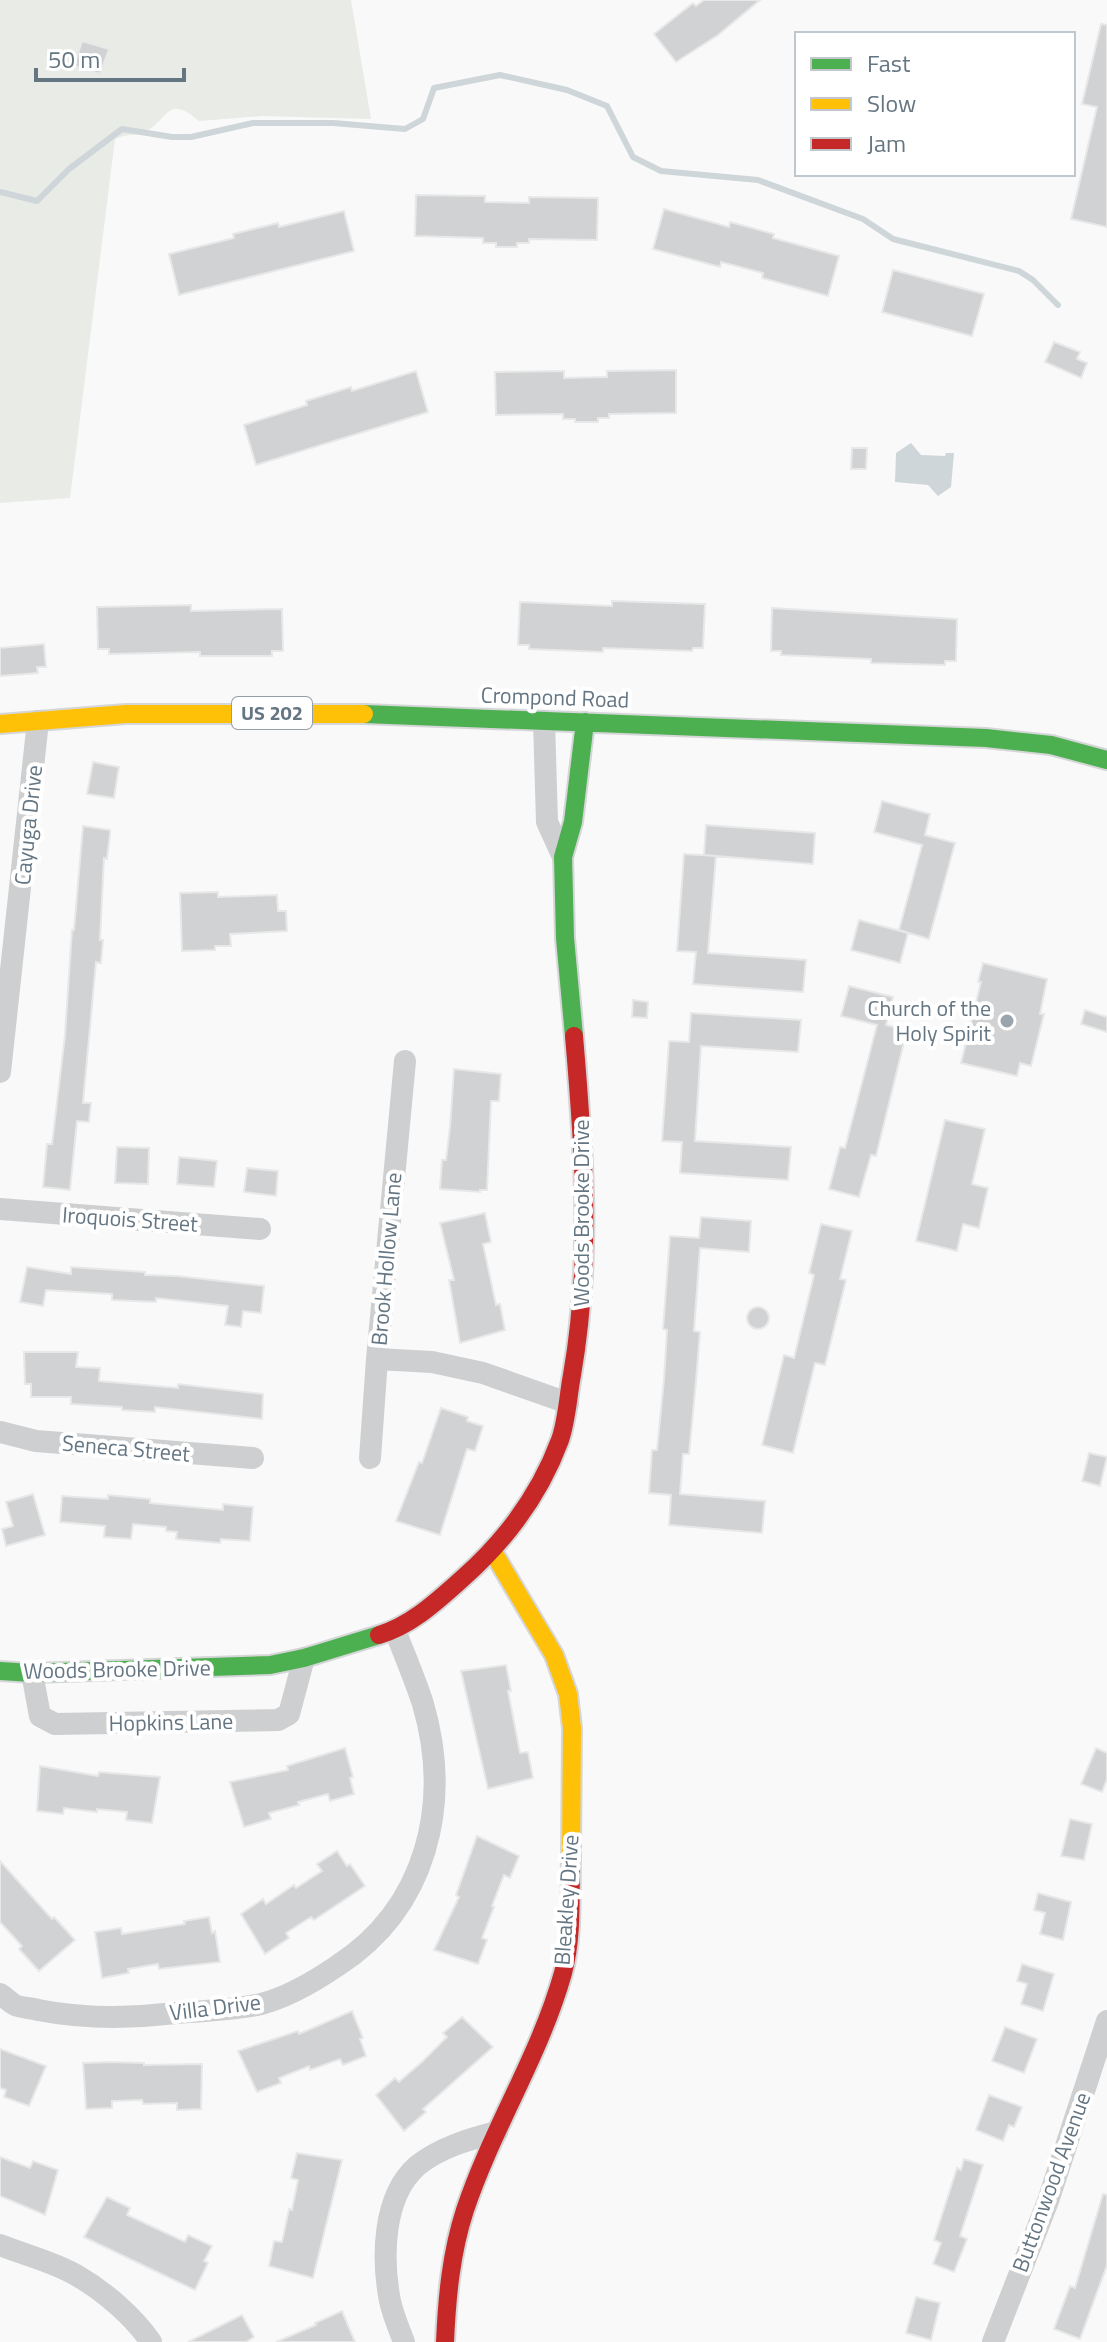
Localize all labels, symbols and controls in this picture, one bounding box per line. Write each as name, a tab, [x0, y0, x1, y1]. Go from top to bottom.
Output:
scale bar	[36, 32, 184, 82]
legend	[795, 32, 1075, 176]
text: 50 m	[48, 41, 100, 77]
text: Fast	[867, 45, 911, 81]
text: Slow	[867, 85, 916, 121]
text: Jam	[867, 125, 906, 161]
street label: Crompond Road	[480, 677, 630, 717]
road number: US 202	[232, 697, 312, 729]
street label: Cayuga Drive	[5, 763, 51, 887]
place label: Church of the Holy Spirit	[868, 991, 991, 1050]
marker: Church of the Holy Spirit	[998, 1012, 1016, 1030]
street label: Woods Brooke Drive	[564, 1119, 598, 1307]
street label: Brook Hollow Lane	[361, 1171, 411, 1347]
street label: Iroquois Street	[61, 1197, 199, 1241]
street label: Seneca Street	[61, 1425, 192, 1471]
street label: Woods Brooke Drive	[23, 1650, 211, 1688]
street label: Hopkins Lane	[108, 1704, 234, 1740]
street label: Bleakley Drive	[544, 1834, 588, 1966]
street label: Villa Drive	[167, 1985, 263, 2029]
street label: Buttonwood Avenue	[1003, 2087, 1099, 2277]

